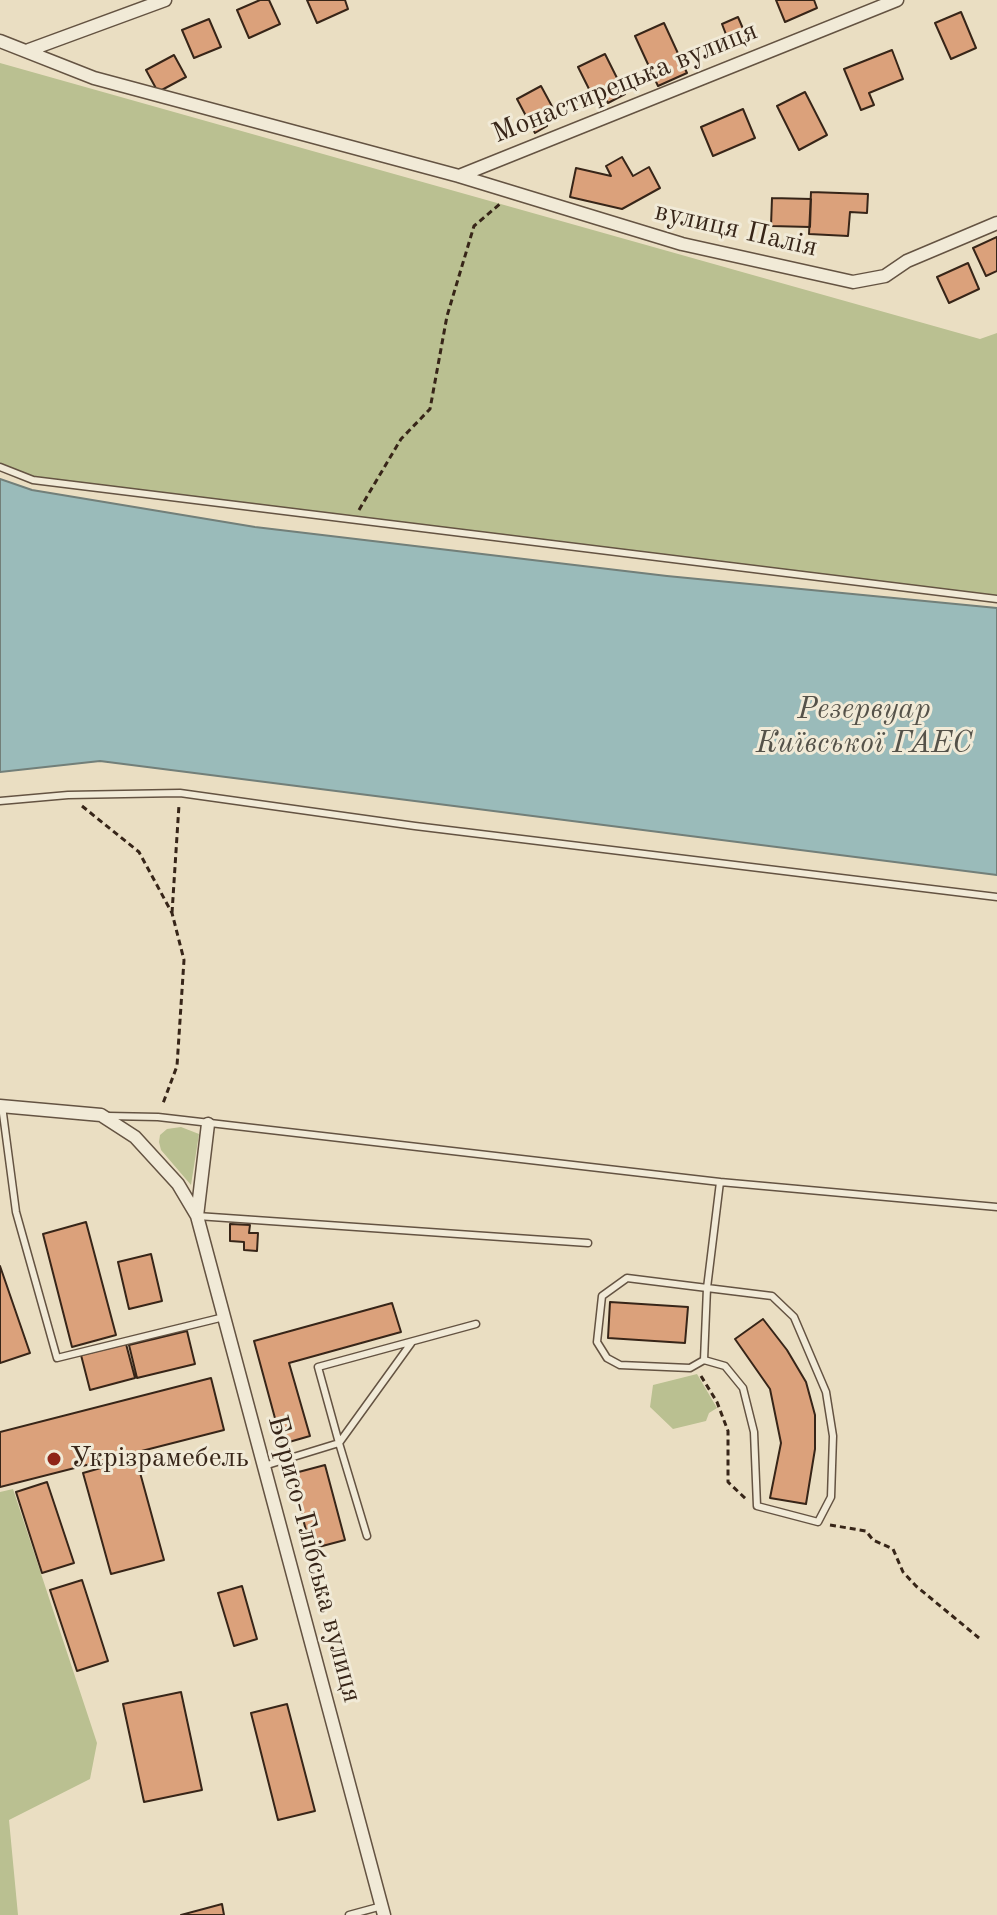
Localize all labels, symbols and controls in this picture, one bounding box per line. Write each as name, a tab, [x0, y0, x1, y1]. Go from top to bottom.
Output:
street label: Монастирецька вулиця	[488, 14, 762, 152]
street label: вулиця Палія	[651, 195, 821, 265]
water label: Резервуар Київської ГАЕС	[756, 692, 972, 762]
street label: Борисо-Глібська вулиця	[259, 1412, 369, 1706]
place label: Укрізрамебель	[70, 1442, 249, 1476]
marker: Укрізрамебель	[45, 1450, 63, 1468]

